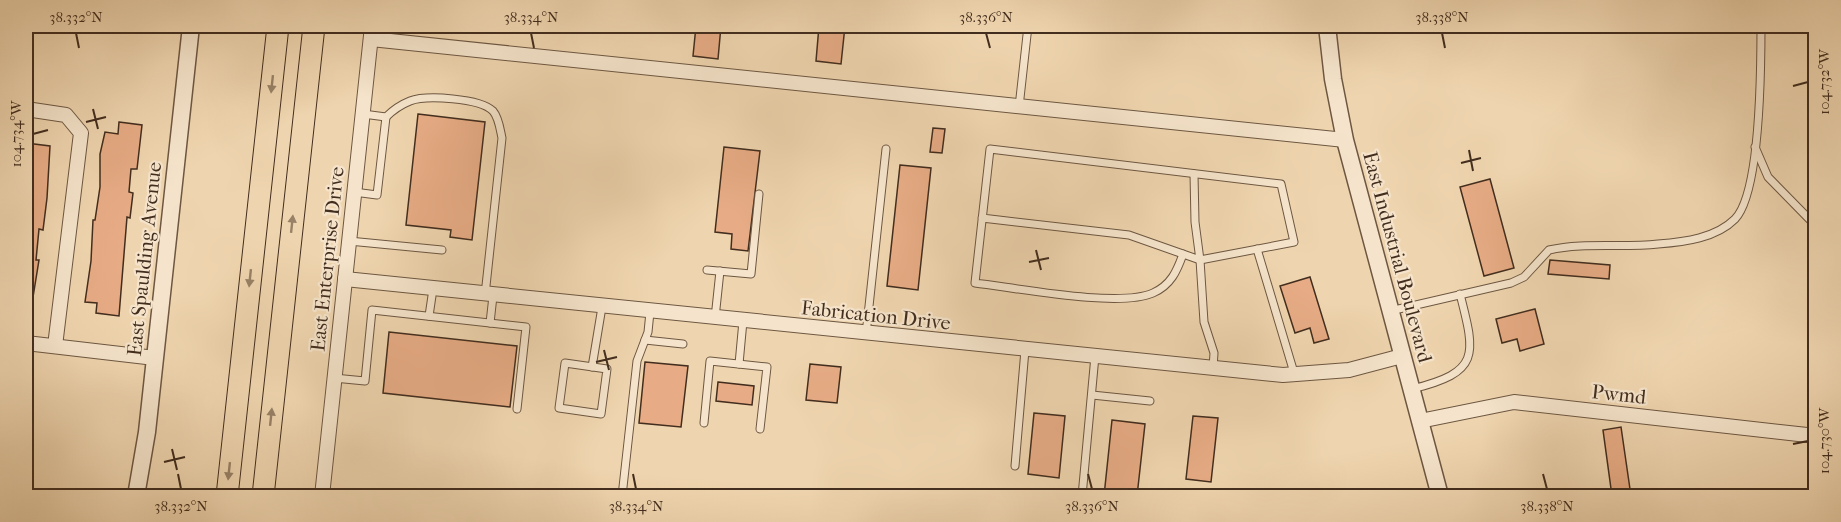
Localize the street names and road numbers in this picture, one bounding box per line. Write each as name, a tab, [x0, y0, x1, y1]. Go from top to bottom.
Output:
street label: East Industrial Boulevard	[1358, 149, 1437, 366]
street label: East Spaulding Avenue	[123, 161, 166, 357]
street label: East Enterprise Drive	[306, 165, 349, 353]
street label: Fabrication Drive	[800, 296, 952, 335]
street label: Pwmd	[1591, 380, 1648, 409]

